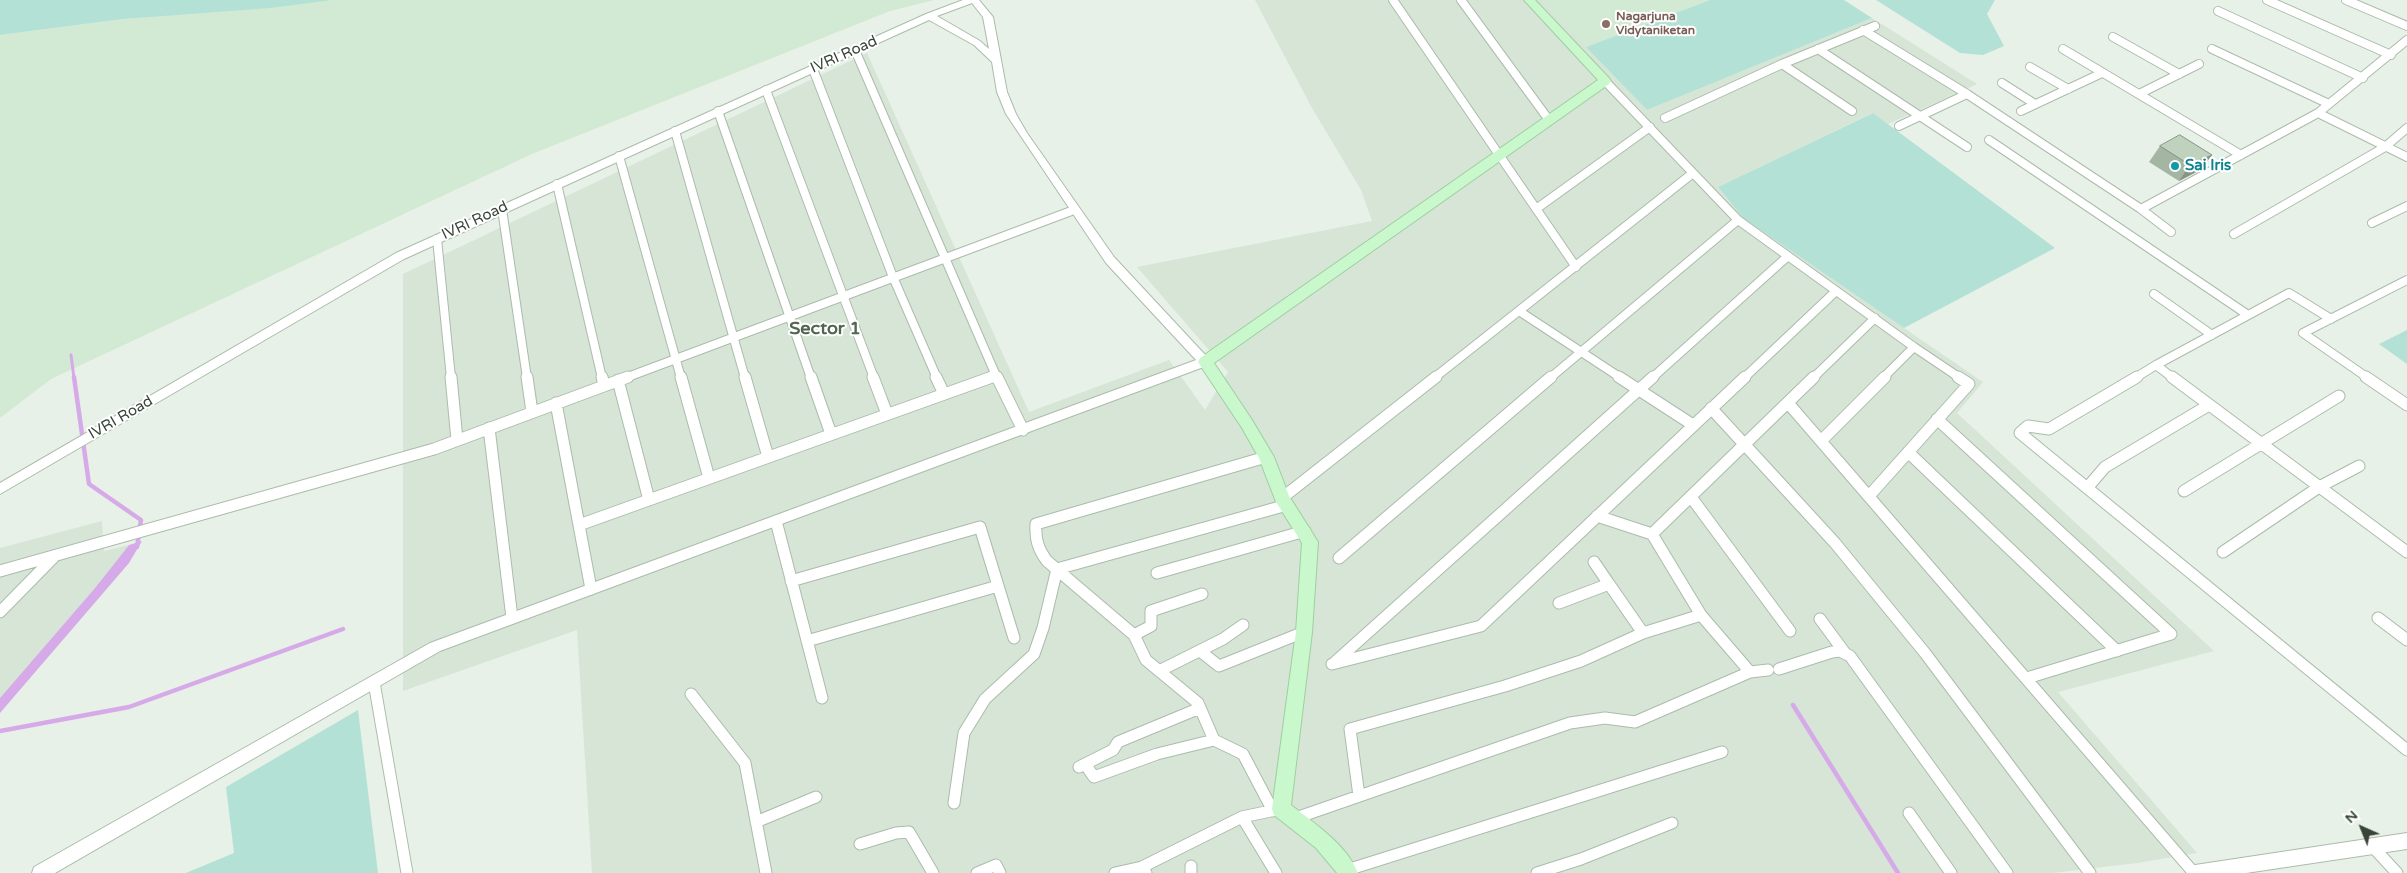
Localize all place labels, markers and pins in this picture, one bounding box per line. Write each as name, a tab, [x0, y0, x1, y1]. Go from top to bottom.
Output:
place label: Nagarjuna Vidytaniketan	[1616, 10, 1695, 38]
marker: Nagarjuna Vidytaniketan	[1600, 18, 1612, 30]
place label: Sai Iris	[2185, 157, 2231, 175]
marker: Sai Iris	[2169, 160, 2181, 172]

